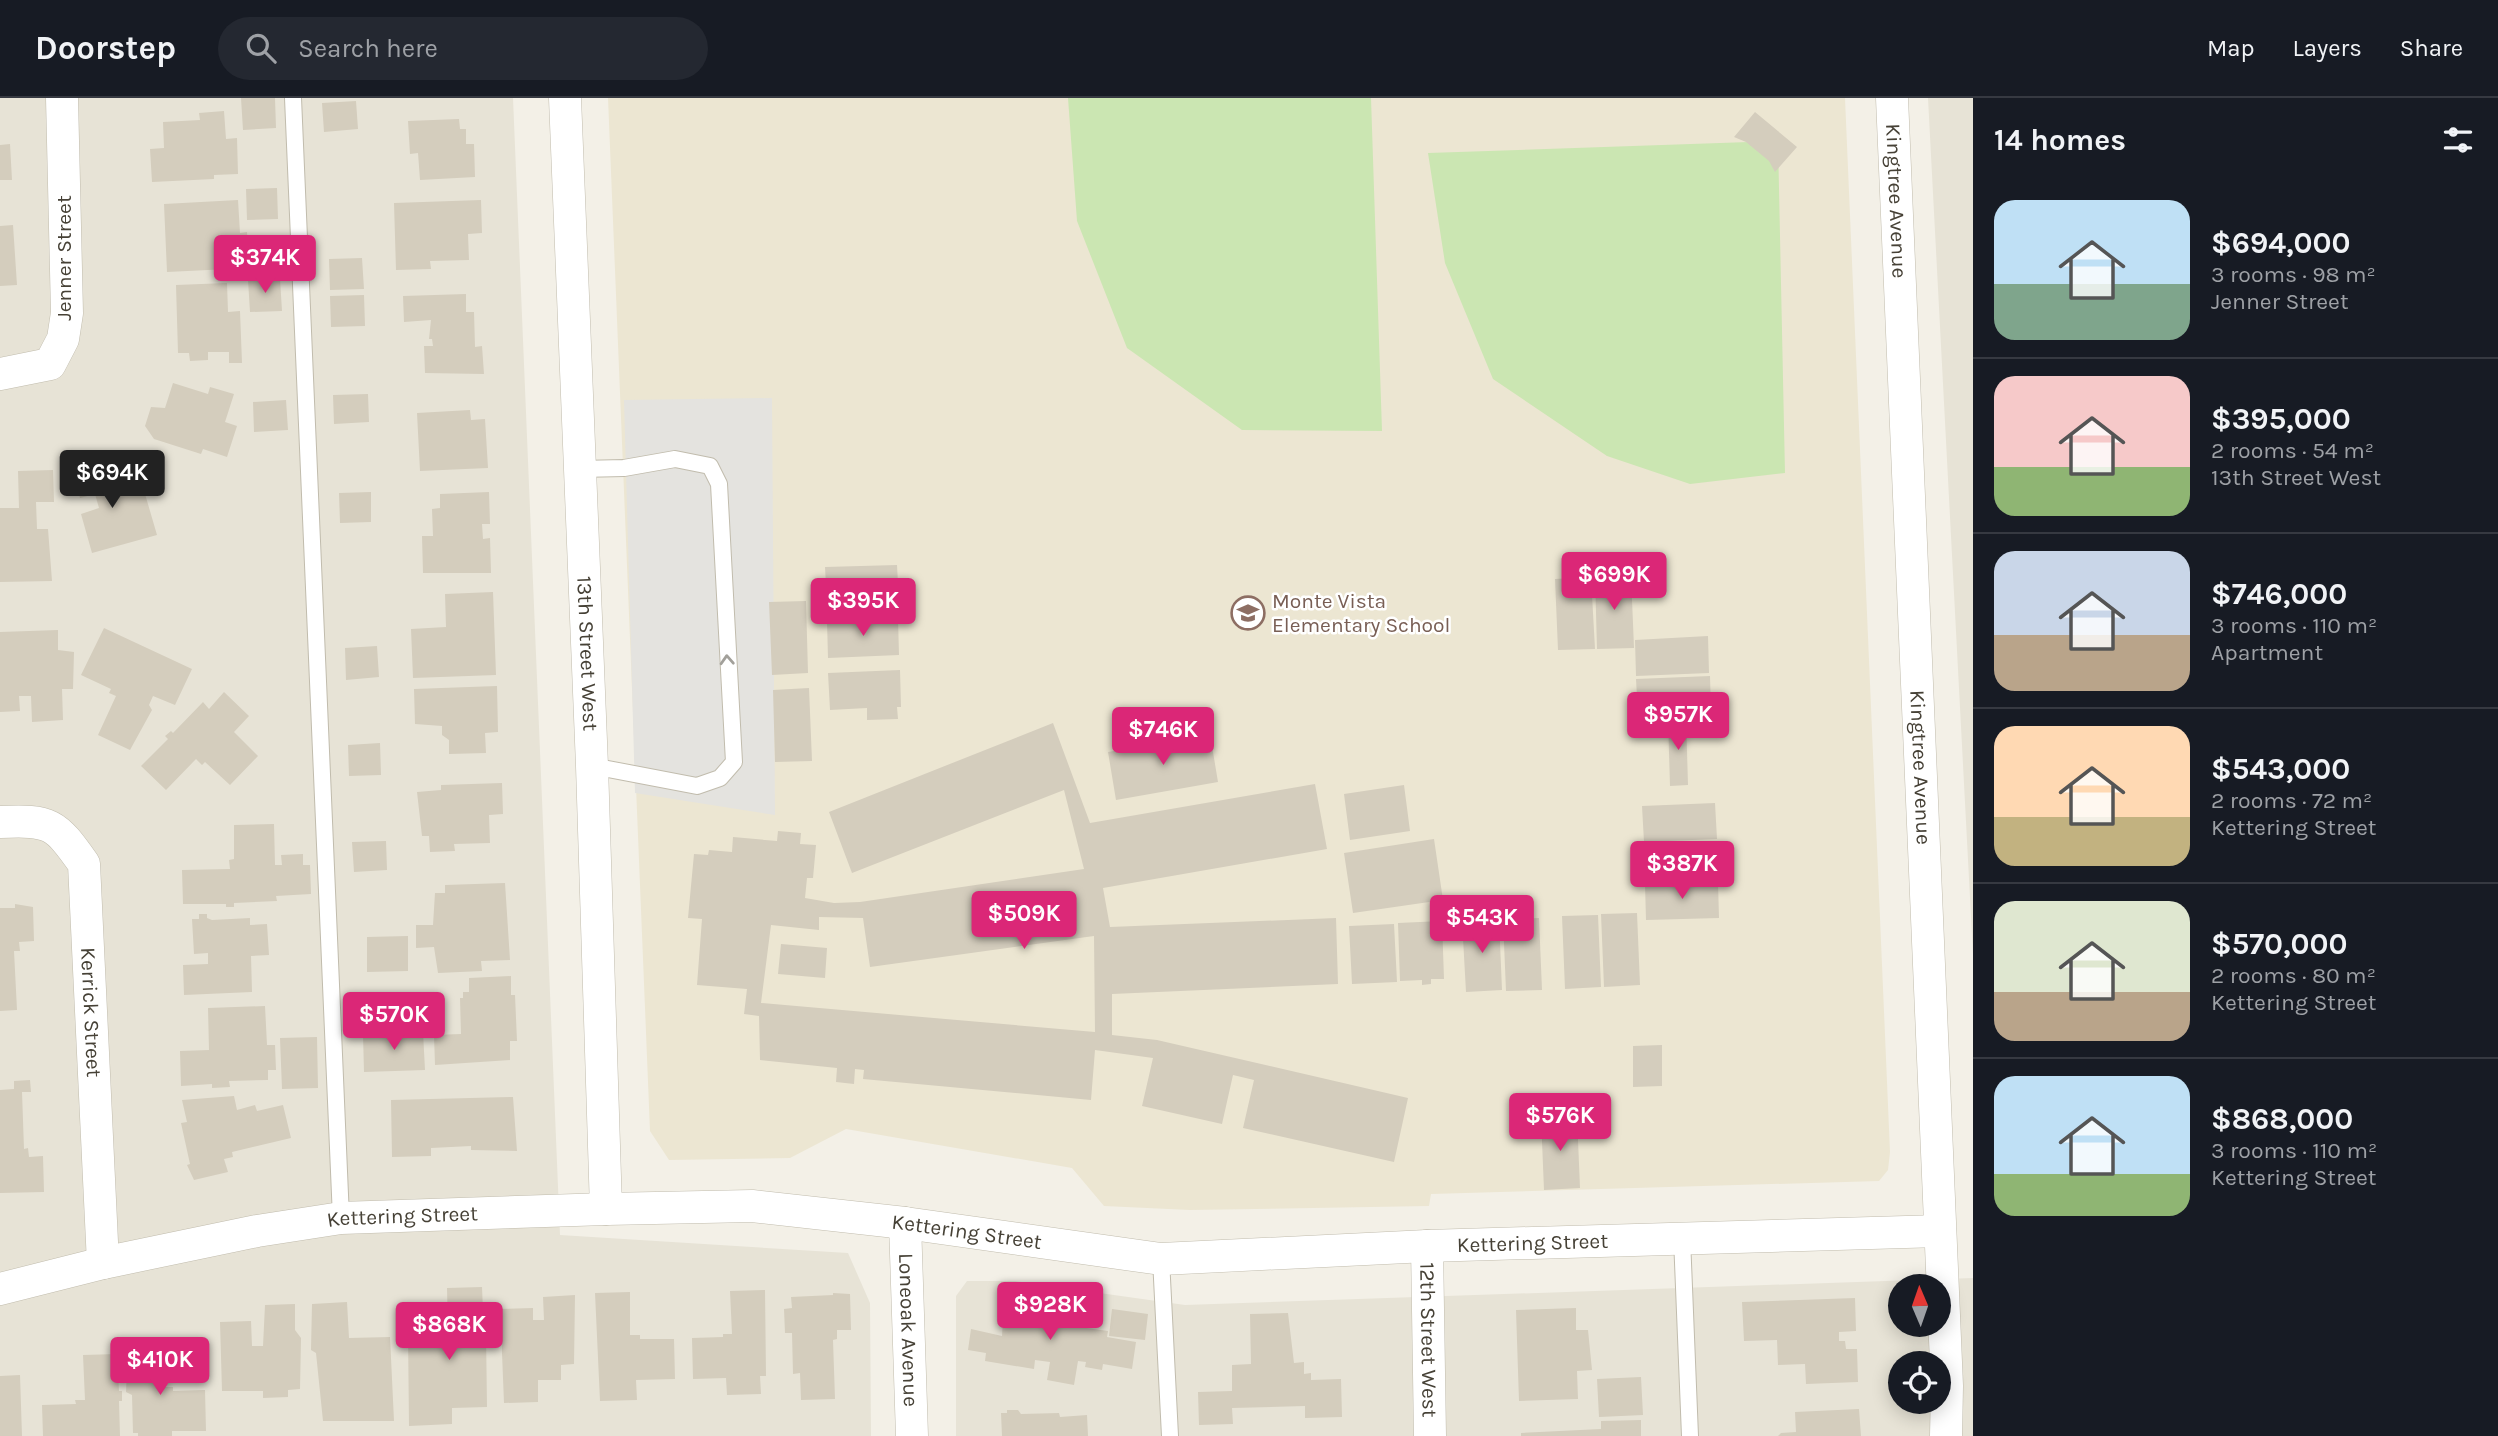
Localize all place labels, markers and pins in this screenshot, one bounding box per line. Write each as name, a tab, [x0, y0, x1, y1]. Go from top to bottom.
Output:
pin: $374K	[216, 236, 314, 295]
pin: $694K	[63, 450, 161, 510]
pin: $699K	[1565, 552, 1663, 612]
pin: $395K	[814, 578, 912, 638]
place label: Monte Vista Elementary School	[1272, 589, 1450, 637]
school or university icon: Monte Vista Elementary School	[1229, 594, 1267, 632]
pin: $957K	[1629, 692, 1727, 752]
pin: $746K	[1114, 708, 1212, 767]
pin: $387K	[1633, 842, 1731, 901]
pin: $509K	[975, 892, 1073, 951]
pin: $543K	[1433, 896, 1531, 955]
pin: $570K	[345, 992, 443, 1052]
pin: $576K	[1511, 1094, 1609, 1153]
pin: $928K	[1001, 1282, 1099, 1342]
pin: $868K	[400, 1302, 498, 1362]
pin: $410K	[111, 1338, 209, 1397]

